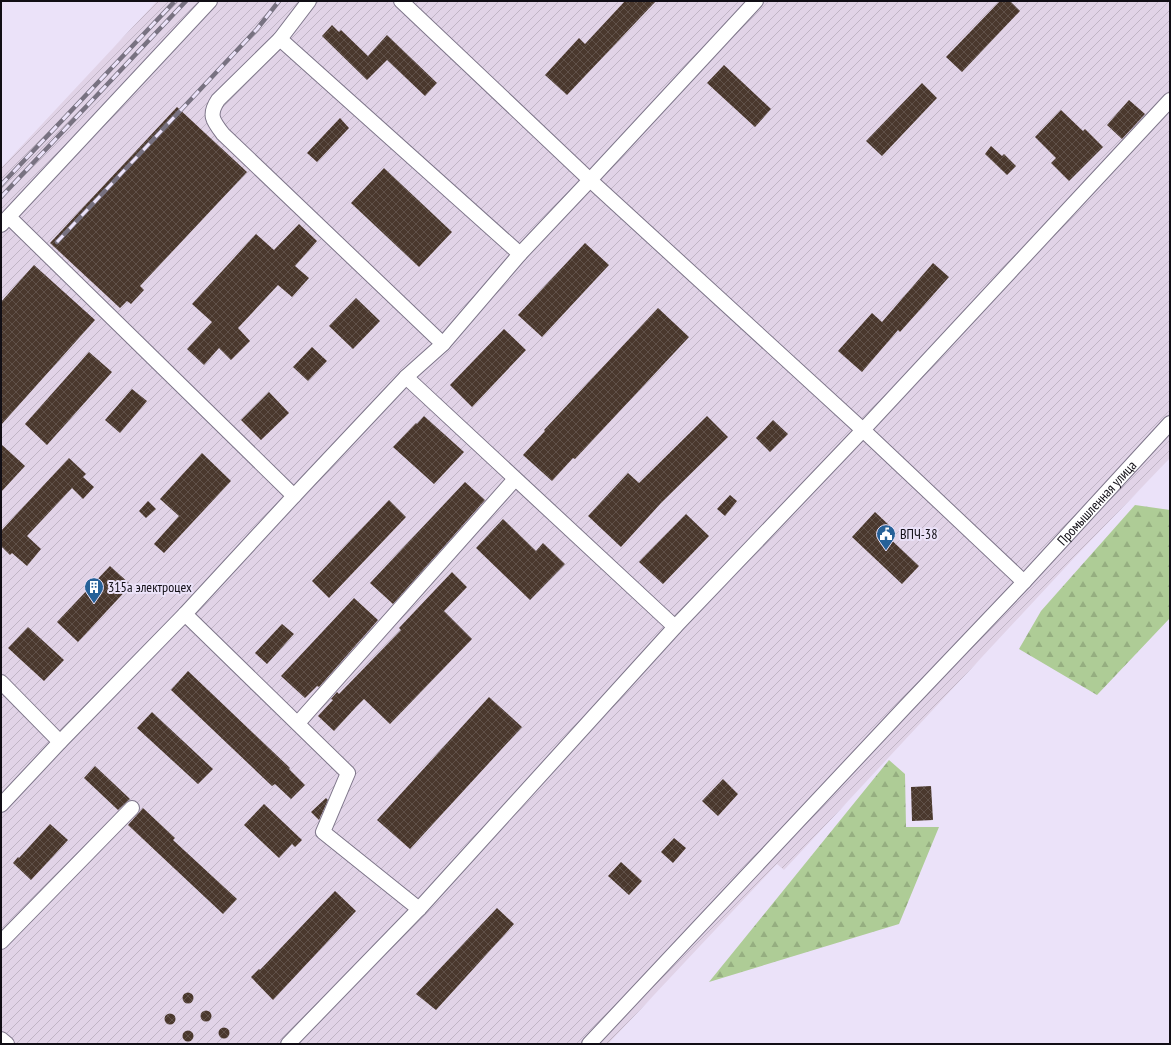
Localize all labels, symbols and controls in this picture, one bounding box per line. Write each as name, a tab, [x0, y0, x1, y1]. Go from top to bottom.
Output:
street label: Промышленная улица	[1053, 457, 1140, 549]
public building icon: ВПЧ-38	[875, 523, 897, 551]
place label: ВПЧ-38	[900, 525, 937, 543]
building icon: 315a электроцех	[83, 576, 105, 604]
place label: 315a электроцех	[108, 578, 192, 596]

